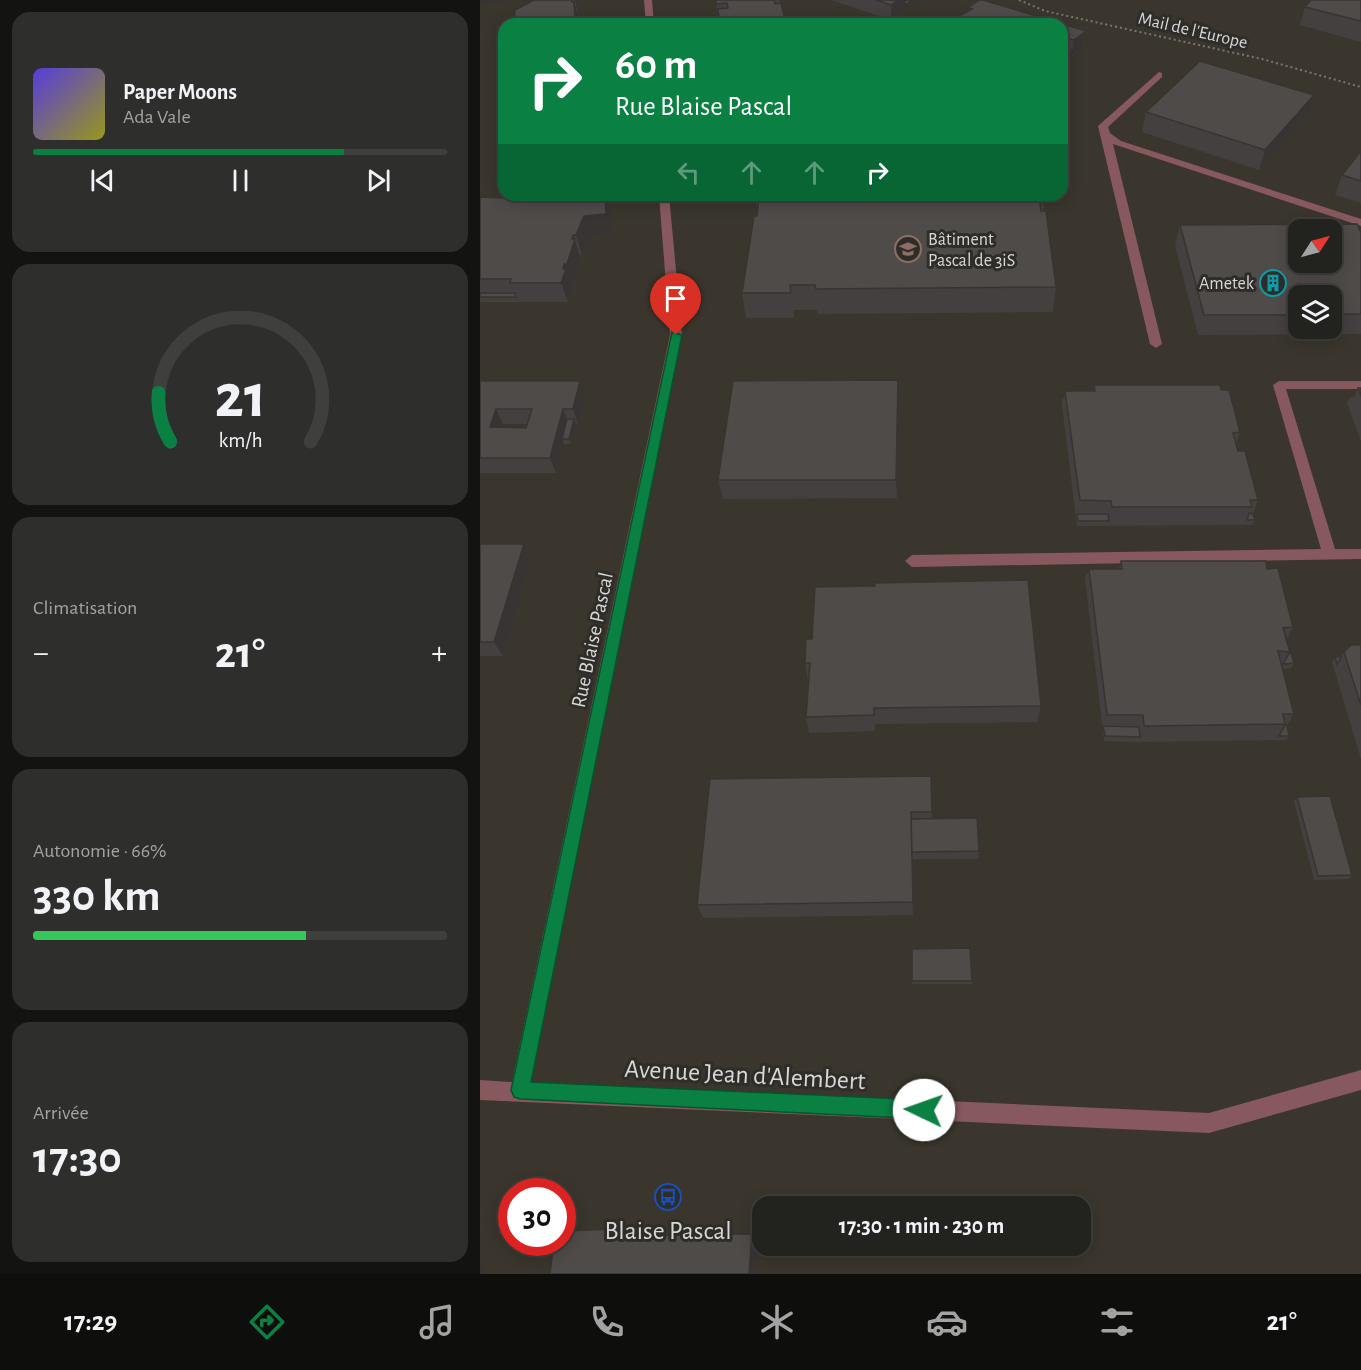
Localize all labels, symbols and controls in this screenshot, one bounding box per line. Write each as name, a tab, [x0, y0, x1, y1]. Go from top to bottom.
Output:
street label: Mail de l'Europe	[1136, 10, 1249, 52]
icon: right	[516, 42, 594, 120]
text: 60 m	[615, 44, 697, 86]
text: Paper Moons	[123, 81, 237, 103]
text: Rue Blaise Pascal	[615, 93, 792, 120]
text: Ada Vale	[123, 107, 191, 127]
icon: left	[672, 156, 705, 189]
icon: ahead	[735, 156, 768, 189]
icon: ahead	[798, 156, 831, 189]
icon: right	[861, 156, 894, 189]
icon: previous	[86, 164, 119, 197]
icon: pause	[224, 164, 257, 197]
icon: next	[362, 164, 395, 197]
north arrow	[1288, 219, 1342, 273]
map controls	[1288, 219, 1342, 339]
place label: Bâtiment Pascal de 3iS	[928, 231, 1015, 270]
school or university icon: Bâtiment Pascal de 3iS	[893, 234, 923, 264]
building icon: Ametek	[1258, 268, 1288, 298]
pin	[650, 273, 701, 335]
place label: Ametek	[1199, 275, 1255, 293]
icon: arrive	[659, 282, 692, 315]
button: layers	[1288, 285, 1342, 339]
text: 21	[214, 366, 266, 428]
text: km/h	[218, 430, 262, 451]
street label: Rue Blaise Pascal	[568, 571, 617, 710]
text: Climatisation	[33, 598, 137, 618]
text: 21°	[215, 631, 265, 676]
text: −	[33, 637, 49, 670]
text: +	[431, 637, 447, 670]
text: Autonomie · 66%	[33, 841, 167, 861]
text: 330 km	[33, 874, 161, 919]
street label: Avenue Jean d'Alembert	[624, 1056, 866, 1094]
position arrow	[892, 1078, 956, 1142]
text: Arrivée	[33, 1103, 89, 1123]
text: 17:30	[33, 1136, 122, 1181]
speed limit sign: 30	[498, 1178, 576, 1256]
bus stop icon: Blaise Pascal	[653, 1182, 683, 1212]
text: 17:30 · 1 min · 230 m	[839, 1215, 1004, 1237]
place label: Blaise Pascal	[604, 1218, 732, 1244]
icon: directions	[246, 1301, 288, 1343]
icon: music	[416, 1301, 458, 1343]
icon: phone	[586, 1301, 628, 1343]
icon: climate	[756, 1301, 798, 1343]
icon: car	[926, 1301, 968, 1343]
icon: filters	[1096, 1301, 1138, 1343]
text: 17:29	[64, 1308, 117, 1335]
text: 21°	[1267, 1308, 1297, 1335]

